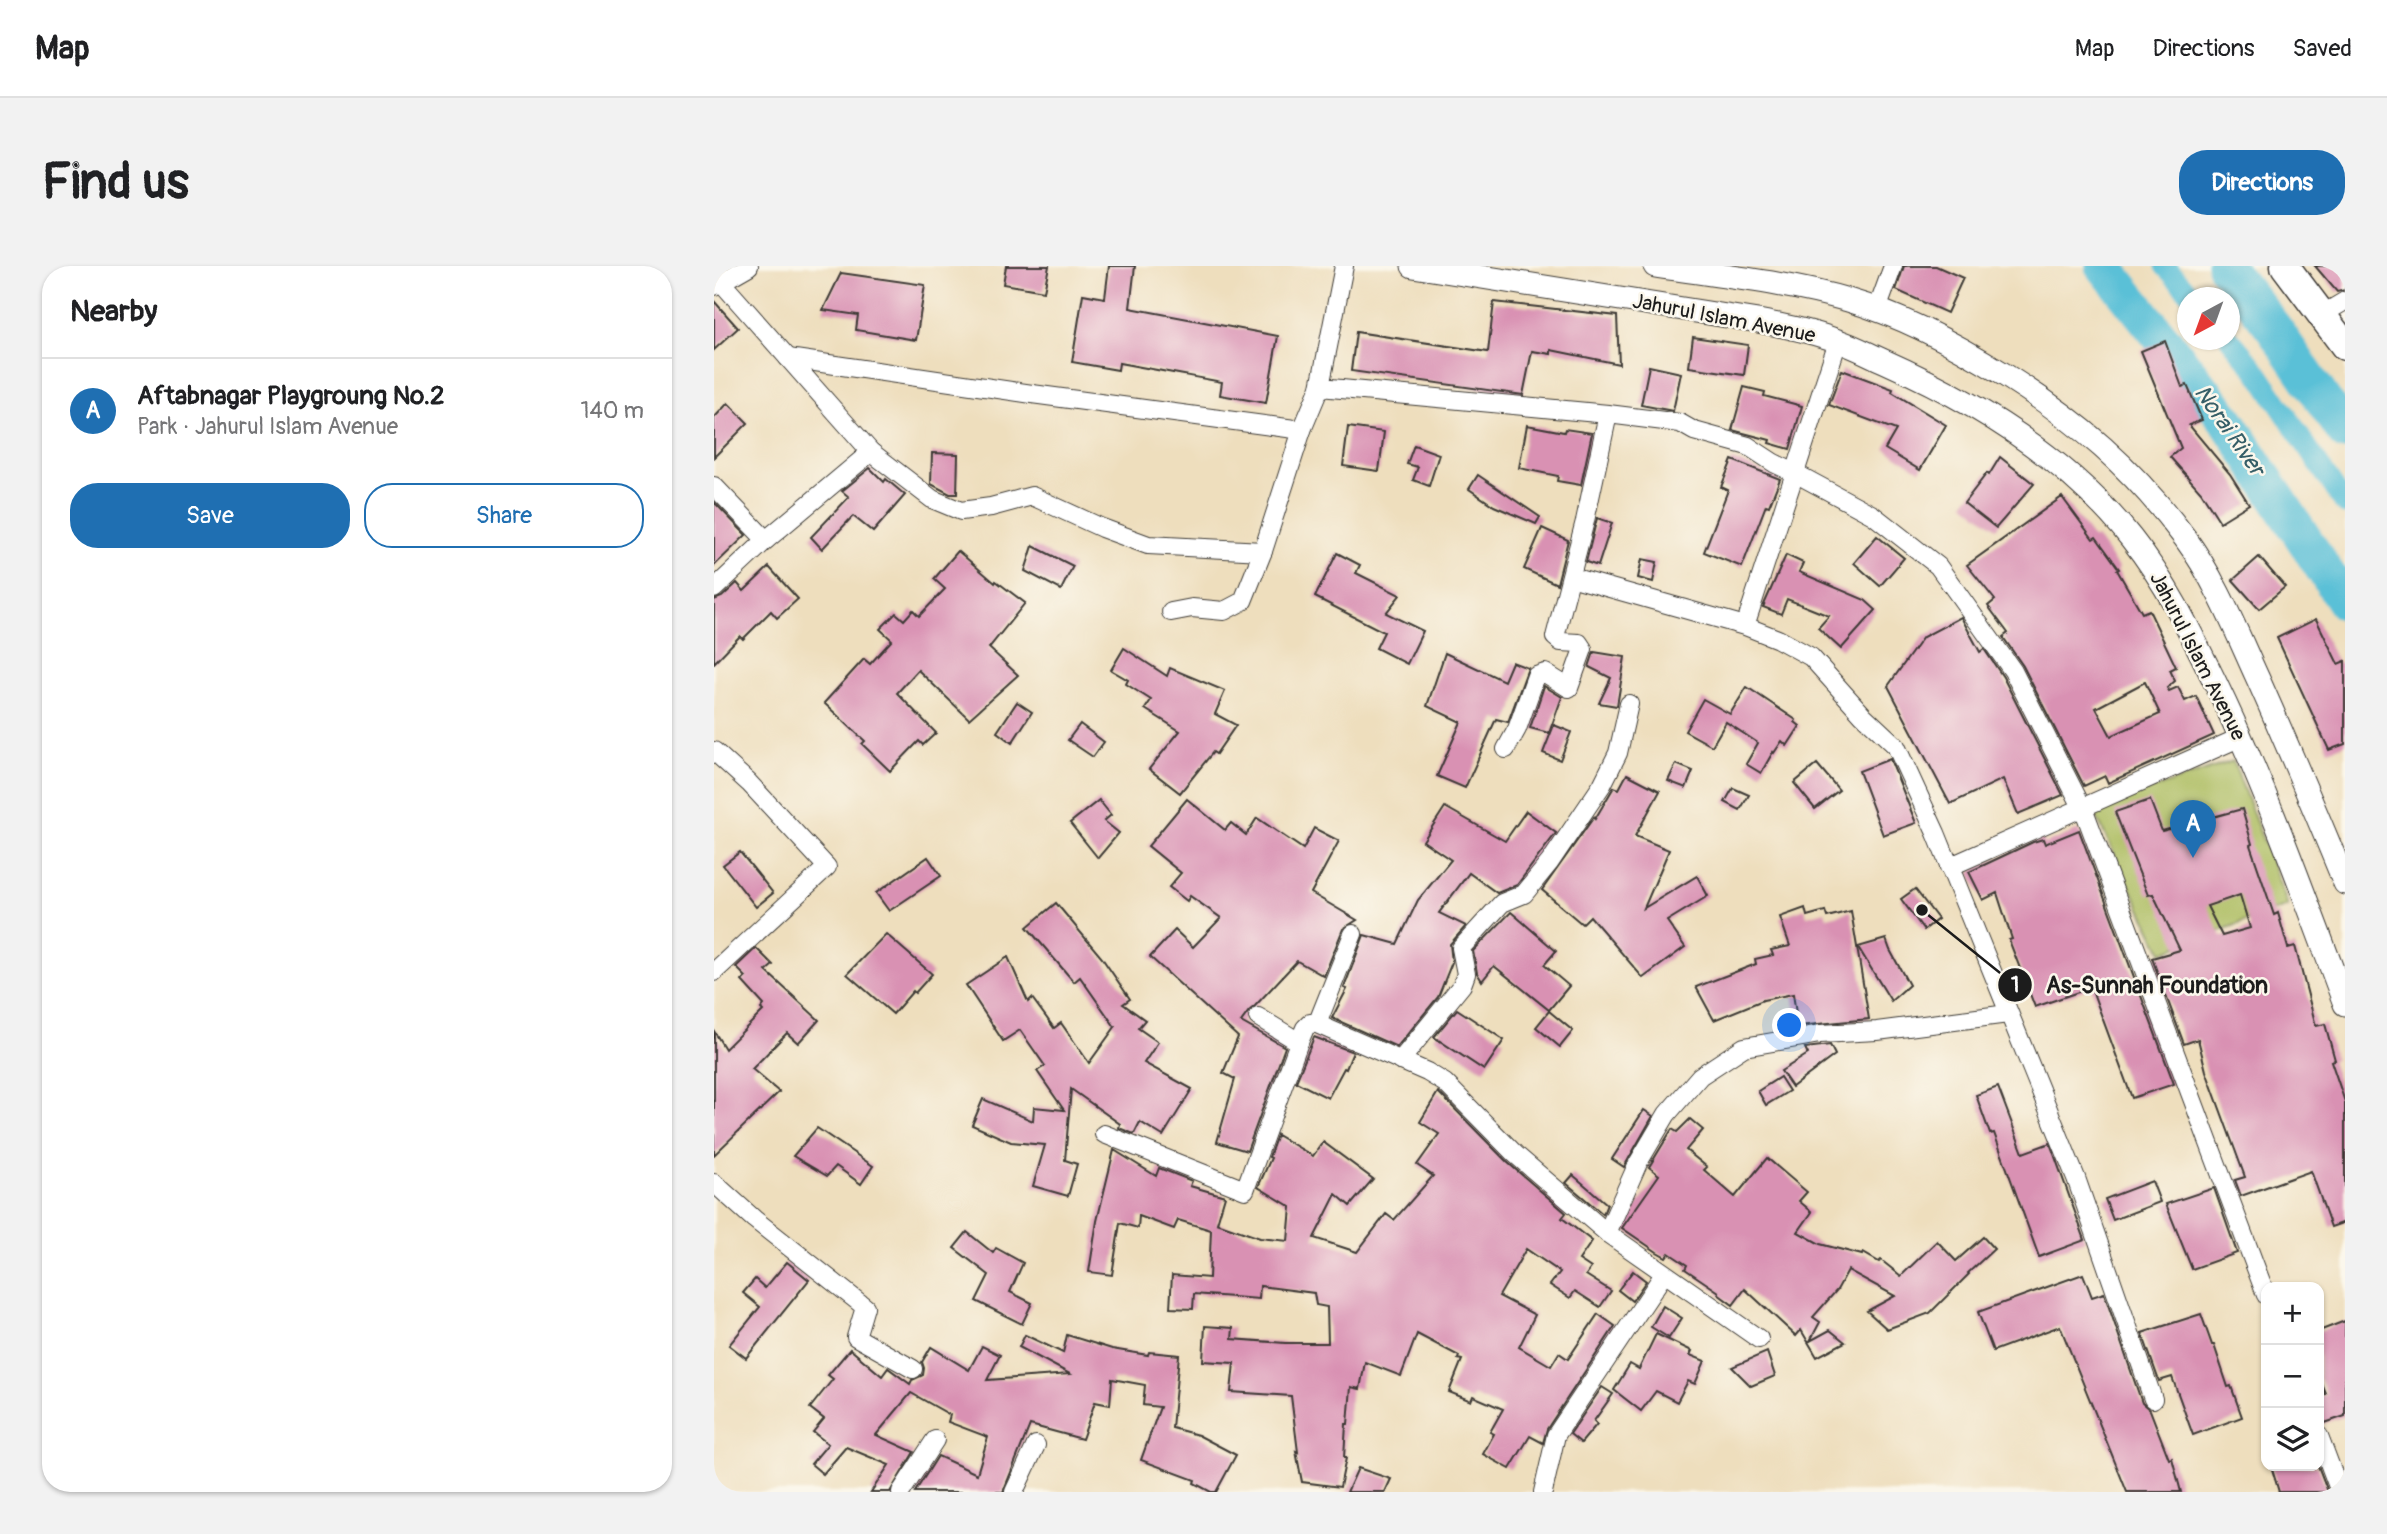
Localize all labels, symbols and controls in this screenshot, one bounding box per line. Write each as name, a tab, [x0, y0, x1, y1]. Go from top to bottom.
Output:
text: Map	[35, 28, 90, 69]
text: Map	[2075, 34, 2115, 63]
text: Directions	[2153, 34, 2254, 63]
text: Saved	[2292, 34, 2352, 63]
button: Directions	[2179, 150, 2345, 215]
text: Find us	[42, 152, 189, 213]
north arrow	[2177, 287, 2240, 350]
street label: Jahurul Islam Avenue	[1630, 288, 1818, 350]
text: Nearby	[70, 293, 157, 330]
water label: Norai River	[2188, 379, 2273, 483]
text: Aftabnagar Playgroung No.2	[137, 380, 444, 412]
text: A	[86, 396, 100, 425]
text: 140 m	[581, 396, 644, 425]
text: Park · Jahurul Islam Avenue	[137, 412, 398, 441]
button: Save	[70, 483, 350, 548]
button: Share	[364, 483, 644, 548]
street label: Jahurul Islam Avenue	[2143, 567, 2252, 746]
pin: A	[2170, 800, 2216, 858]
callout: As-Sunnah Foundation	[1997, 963, 2282, 1007]
text: As-Sunnah Foundation	[2046, 971, 2268, 1000]
text: 1	[2011, 972, 2019, 999]
your location	[1772, 1008, 1806, 1042]
map controls	[2261, 1282, 2324, 1471]
button: +	[2261, 1282, 2324, 1345]
button: −	[2261, 1345, 2324, 1408]
button: layers	[2261, 1408, 2324, 1471]

